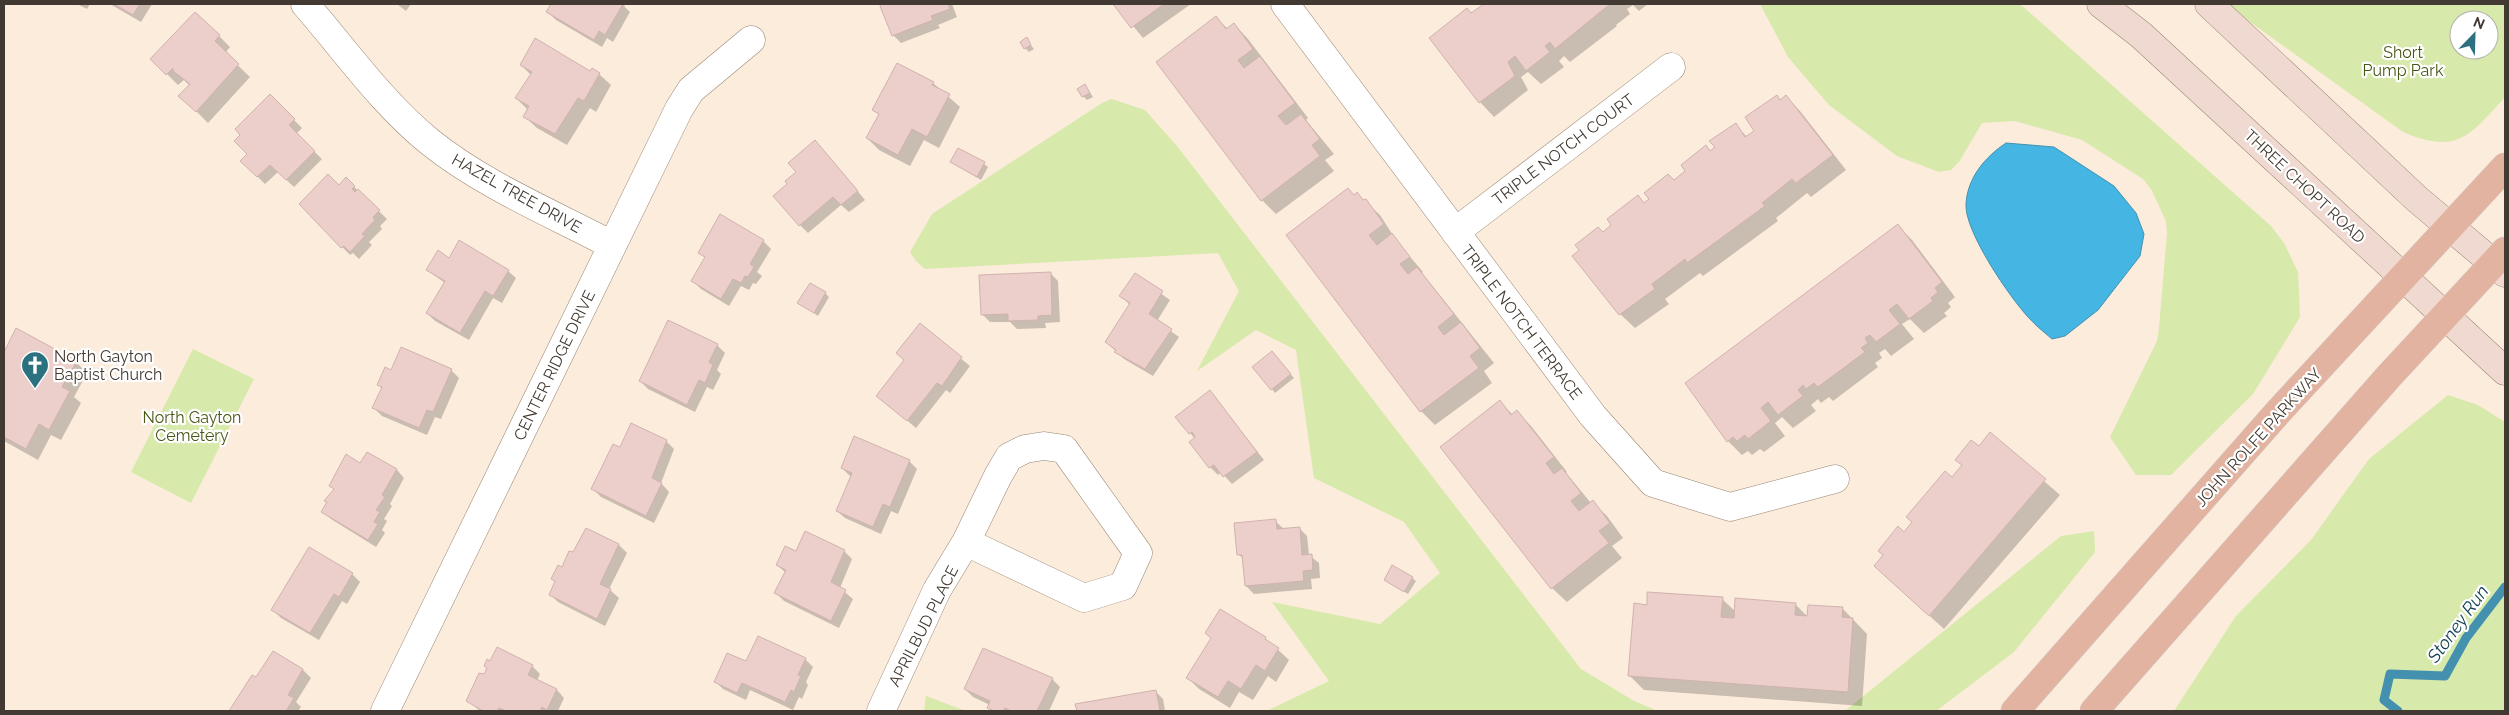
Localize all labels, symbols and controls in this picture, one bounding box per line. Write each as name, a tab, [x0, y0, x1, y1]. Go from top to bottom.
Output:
north arrow	[2449, 10, 2499, 60]
text: N	[2471, 14, 2487, 32]
park label: Short Pump Park	[2363, 43, 2444, 80]
street label: TRIPLE NOTCH COURT	[1489, 90, 1638, 209]
street label: THREE CHOPT ROAD	[2240, 126, 2369, 247]
street label: HAZEL TREE DRIVE	[449, 150, 585, 237]
street label: TRIPLE NOTCH TERRACE	[1457, 241, 1586, 403]
street label: CENTER RIDGE DRIVE	[510, 287, 599, 443]
place label: North Gayton Baptist Church	[54, 347, 162, 384]
church icon: North Gayton Baptist Church	[20, 350, 50, 389]
street label: JOHN ROLFE PARKWAY	[2191, 364, 2326, 510]
park label: North Gayton Cemetery	[143, 408, 241, 445]
street label: APRILBUD PLACE	[885, 562, 962, 690]
water label: Stoney Run	[2422, 581, 2493, 667]

